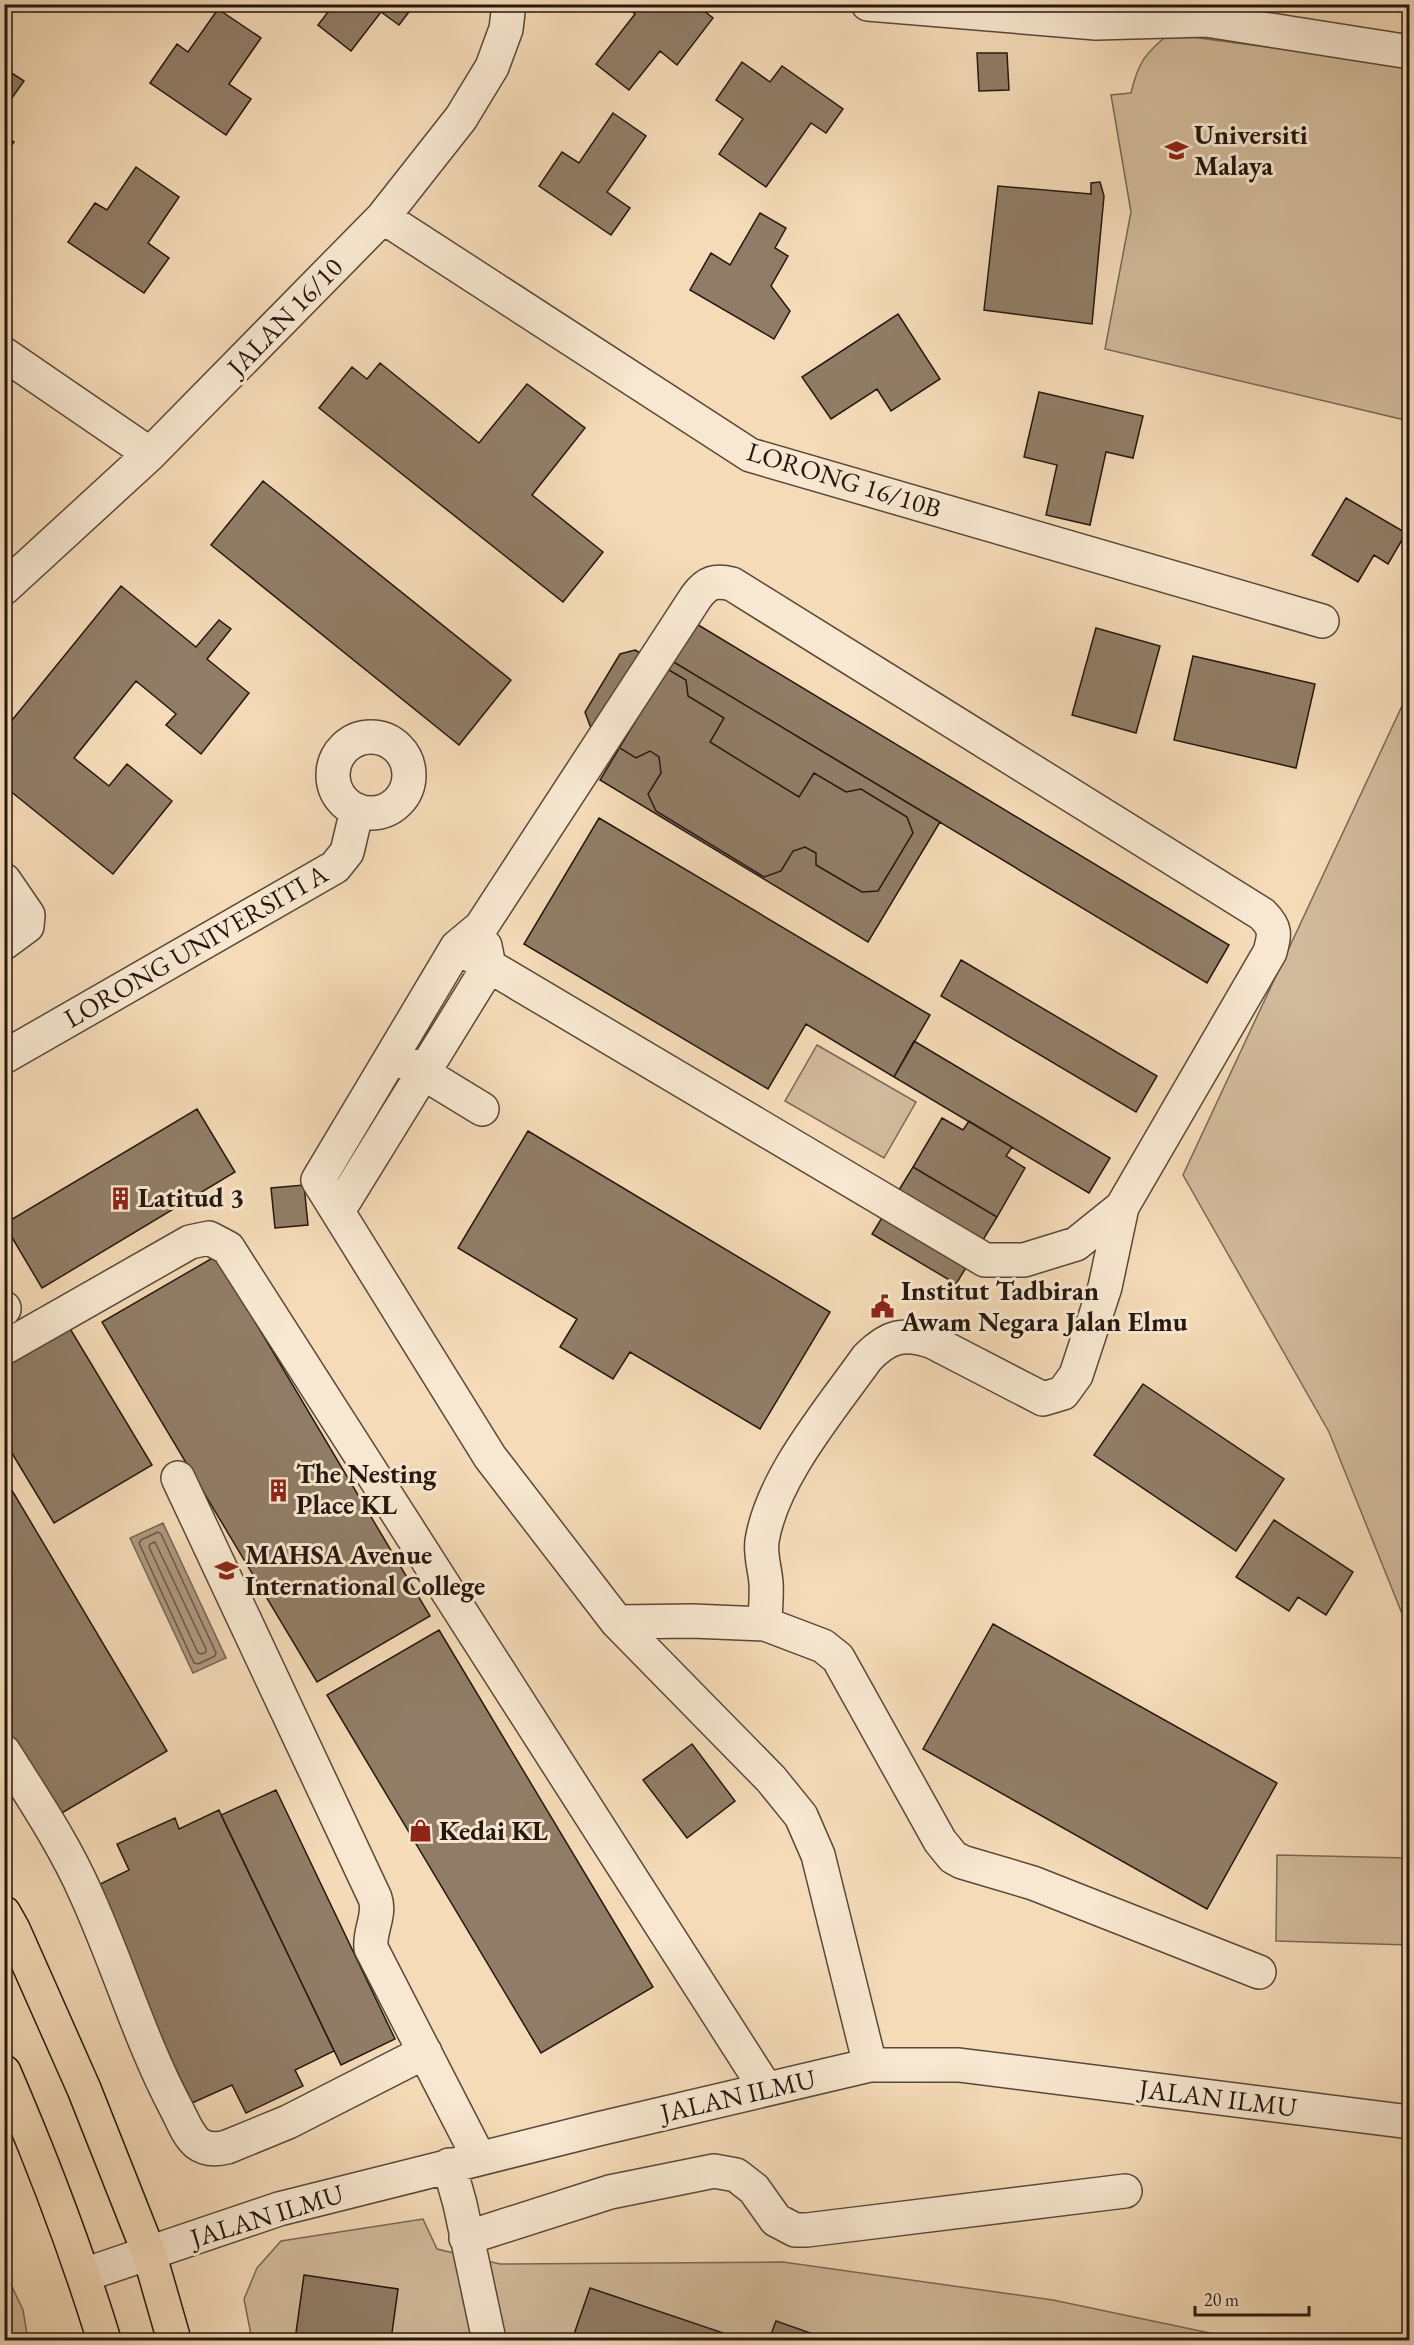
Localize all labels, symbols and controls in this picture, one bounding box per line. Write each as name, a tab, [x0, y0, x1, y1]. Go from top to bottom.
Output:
place label: Universiti Malaya	[1194, 117, 1308, 183]
school or university icon: Universiti Malaya	[1163, 138, 1189, 164]
street label: JALAN 16/10	[218, 250, 350, 385]
street label: LORONG 16/10B	[743, 433, 945, 526]
street label: LORONG UNIVERSITI A	[58, 856, 334, 1035]
place label: Latitud 3	[138, 1180, 244, 1215]
building icon: Latitud 3	[107, 1185, 133, 1211]
place label: Institut Tadbiran Awam Negara Jalan Elmu	[900, 1273, 1188, 1339]
public building icon: Institut Tadbiran Awam Negara Jalan Elmu	[870, 1294, 896, 1320]
place label: The Nesting Place KL	[296, 1456, 437, 1522]
building icon: The Nesting Place KL	[265, 1477, 291, 1503]
place label: MAHSA Avenue International College	[245, 1537, 485, 1603]
school or university icon: MAHSA Avenue International College	[214, 1558, 240, 1584]
place label: Kedai KL	[439, 1813, 548, 1848]
shop icon: Kedai KL	[408, 1818, 434, 1844]
street label: JALAN ILMU	[655, 2061, 819, 2131]
street label: JALAN ILMU	[1135, 2070, 1299, 2125]
street label: JALAN ILMU	[184, 2176, 348, 2256]
scale bar	[1195, 2279, 1309, 2317]
text: 20 m	[1204, 2288, 1239, 2311]

